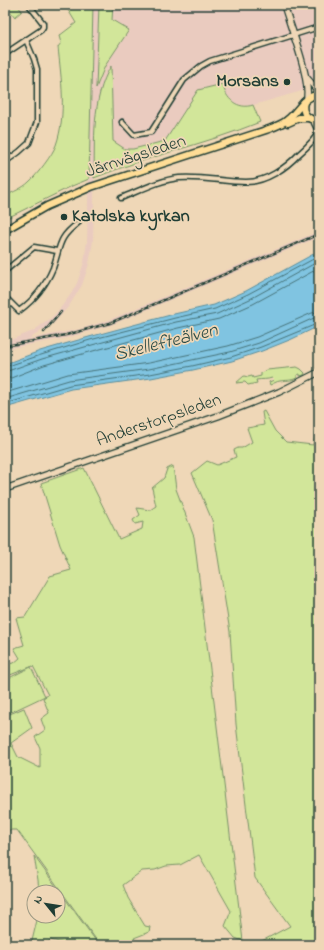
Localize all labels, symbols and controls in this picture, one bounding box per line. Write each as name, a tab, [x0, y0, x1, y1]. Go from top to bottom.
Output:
place label: Morsans	[216, 69, 279, 95]
marker: Morsans	[282, 77, 292, 87]
street label: Järnvägsleden	[83, 129, 190, 186]
place label: Katolska kyrkan	[72, 204, 190, 231]
marker: Katolska kyrkan	[59, 212, 69, 222]
water label: Skellefteälven	[112, 317, 221, 369]
street label: Anderstorpsleden	[93, 387, 225, 455]
north arrow	[26, 884, 66, 924]
text: N	[29, 892, 47, 907]

